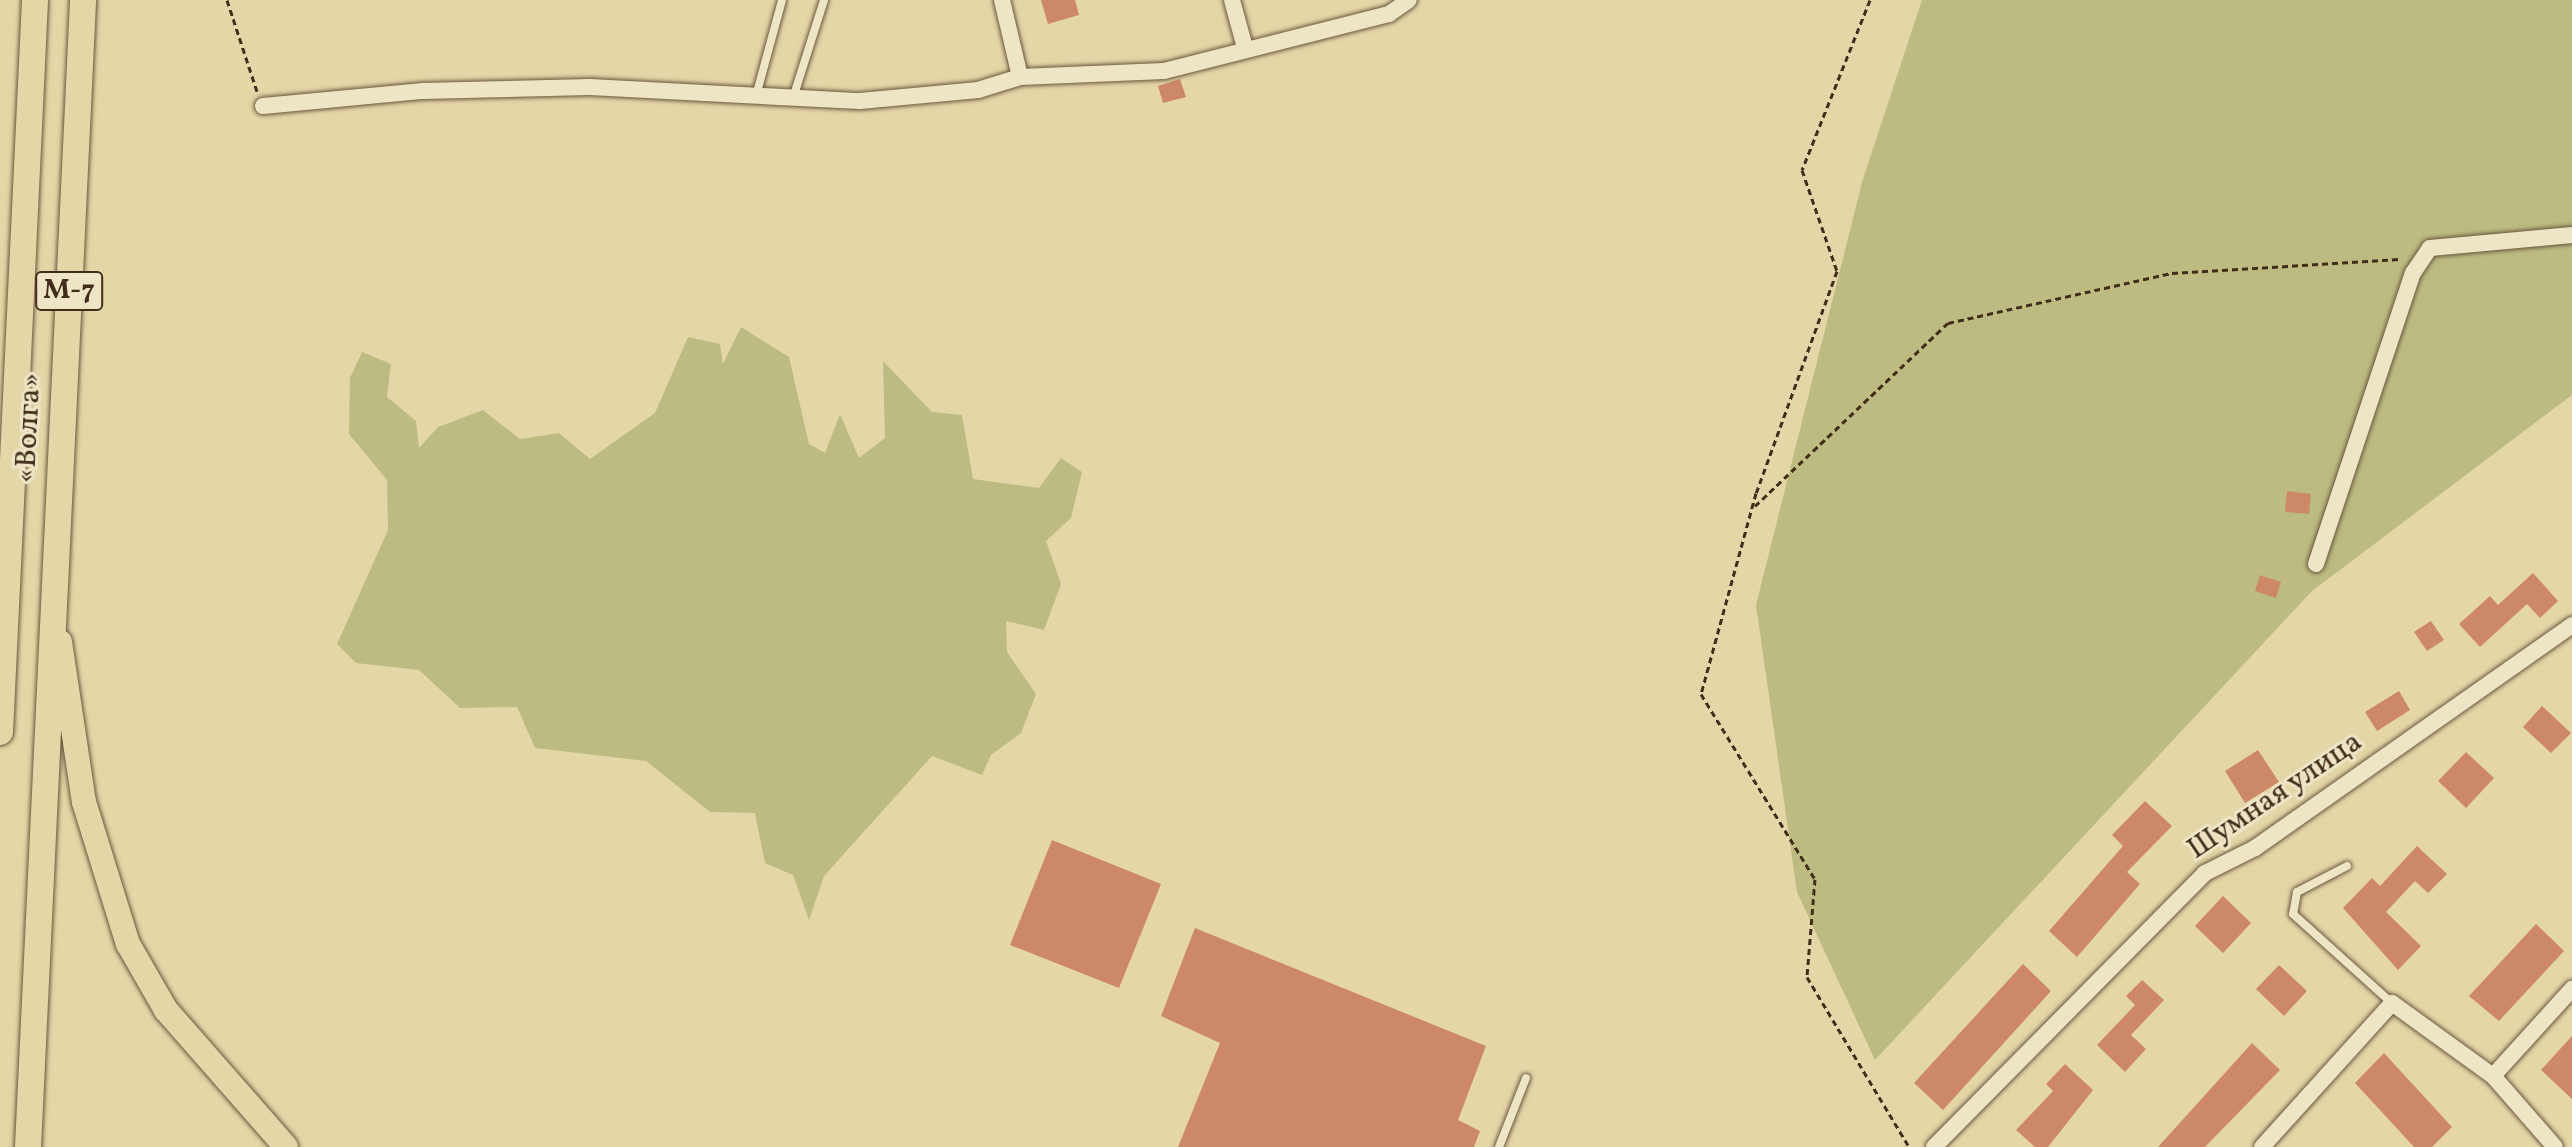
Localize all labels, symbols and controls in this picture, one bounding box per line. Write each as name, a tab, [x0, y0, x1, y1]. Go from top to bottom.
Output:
road number: М-7	[35, 267, 103, 315]
street label: «Волга»	[8, 372, 50, 484]
street label: Шумная улица	[2180, 724, 2370, 868]

